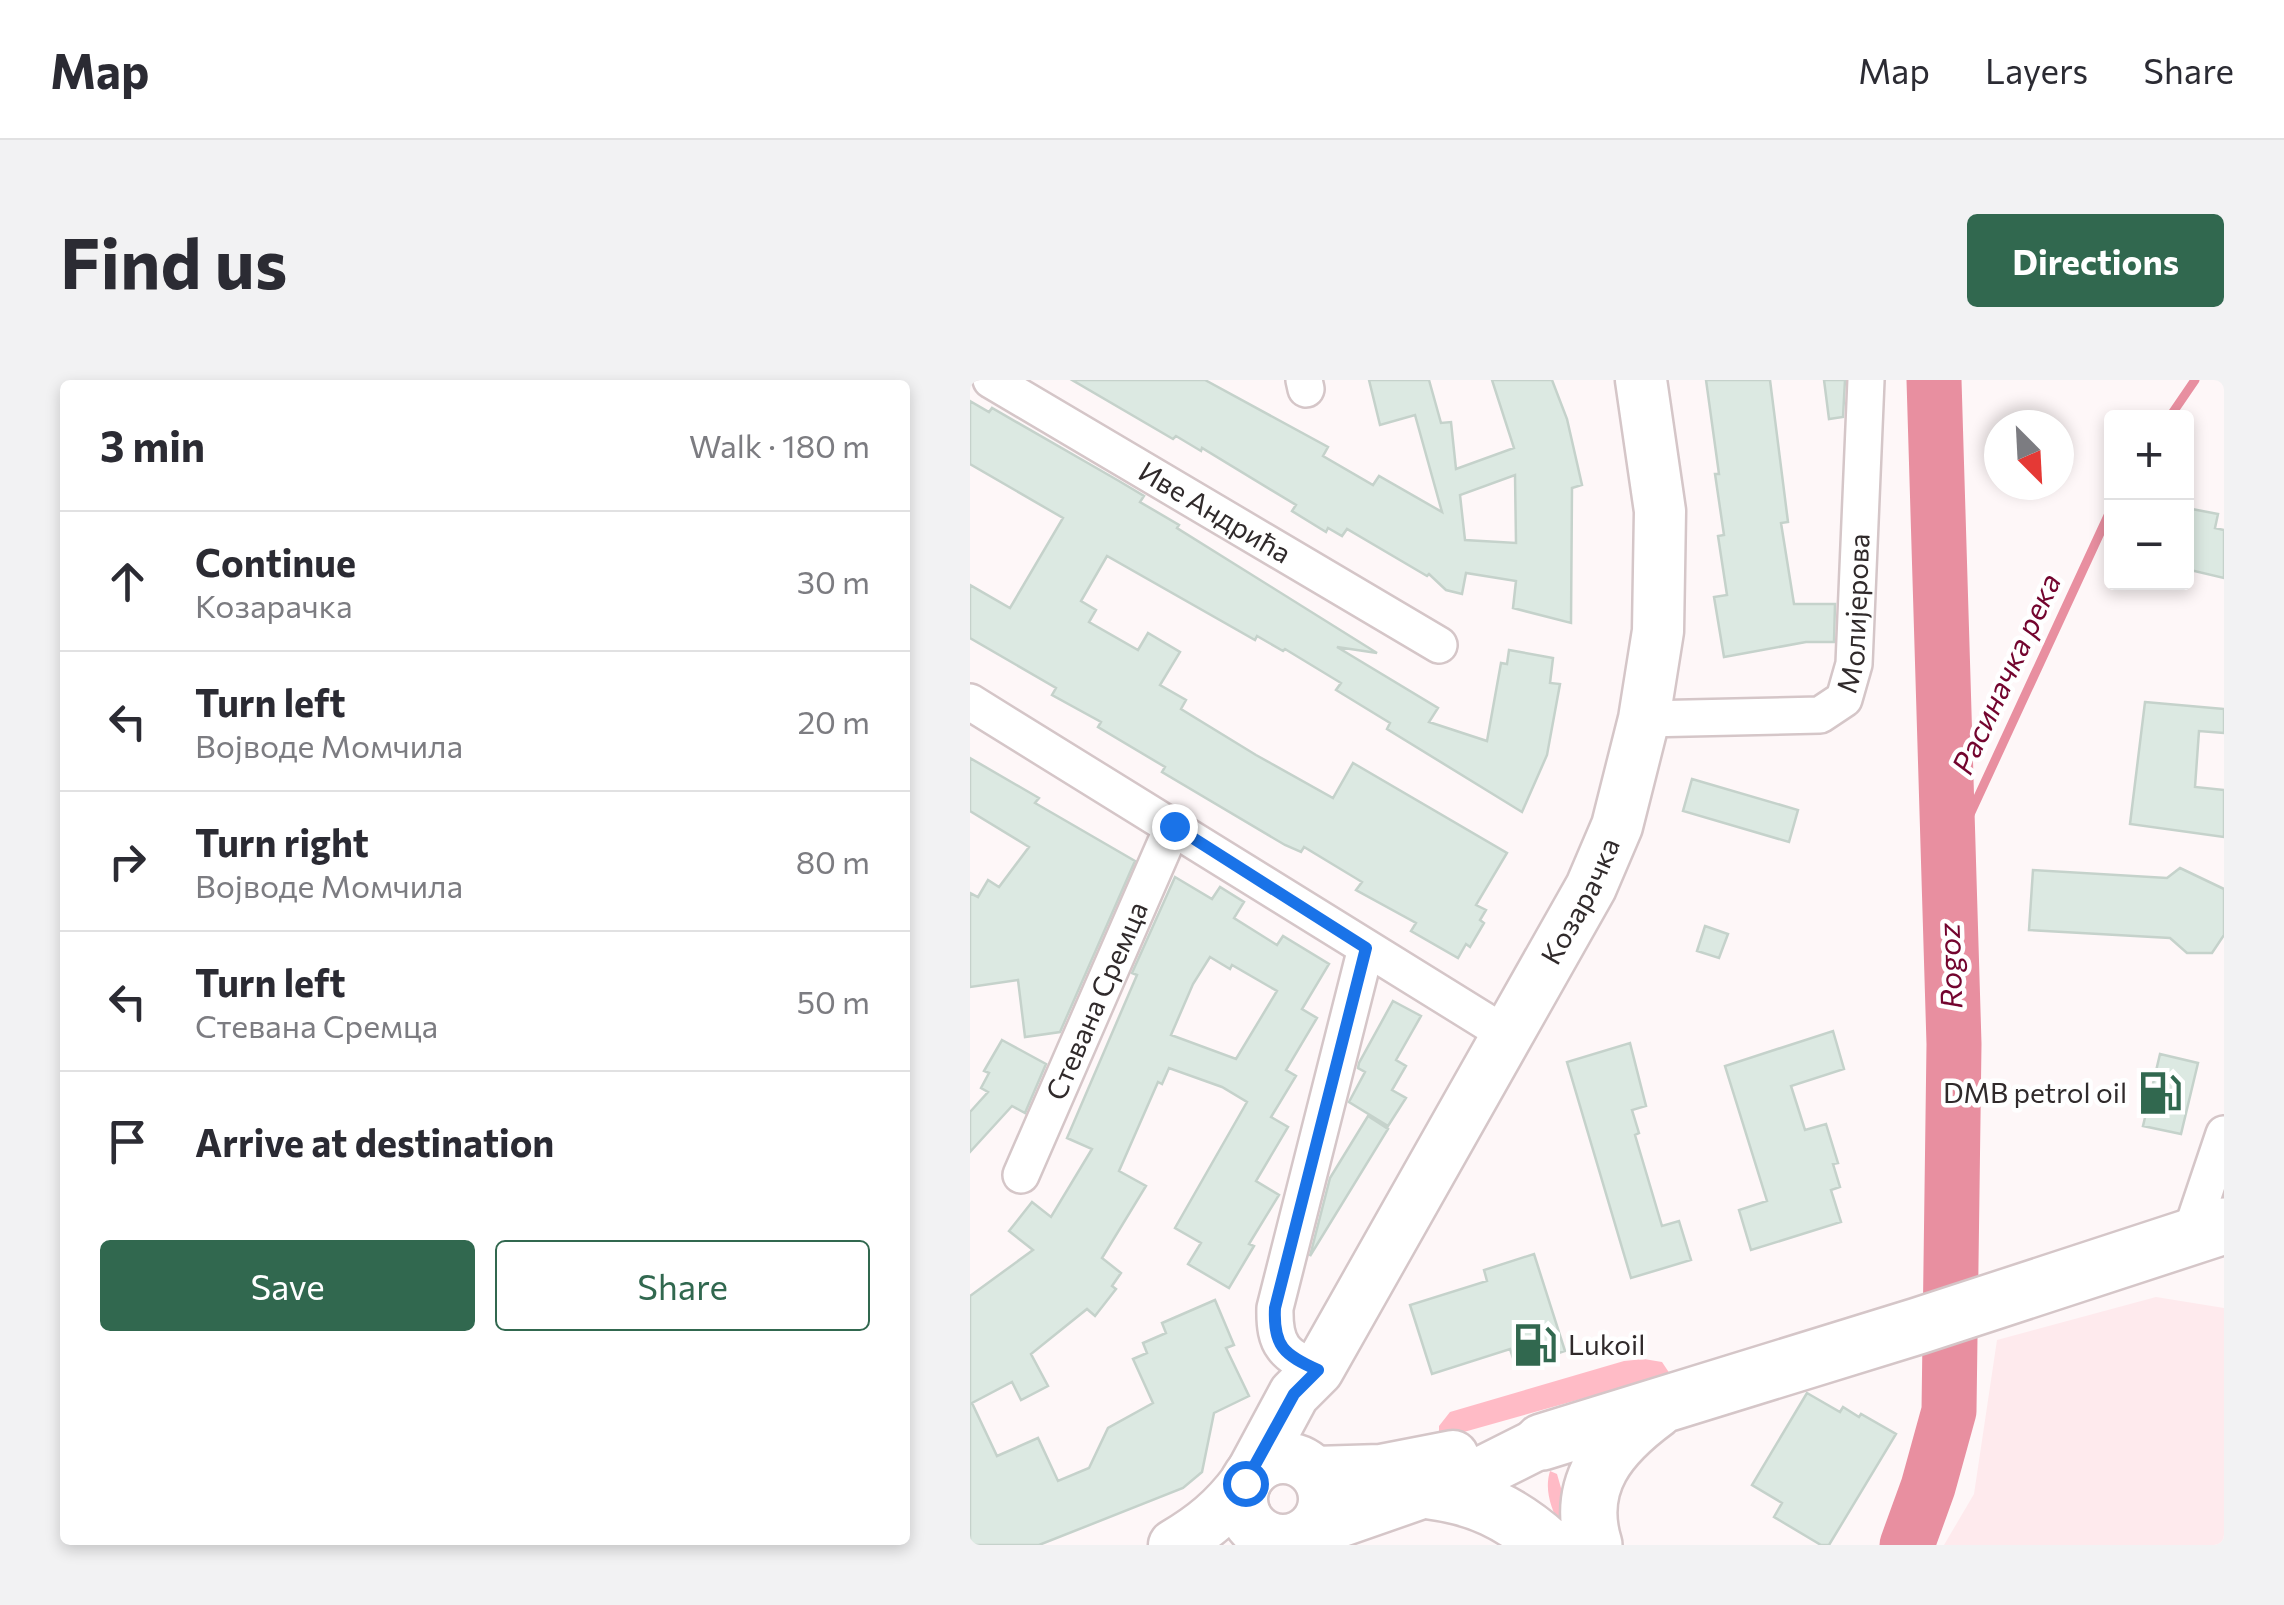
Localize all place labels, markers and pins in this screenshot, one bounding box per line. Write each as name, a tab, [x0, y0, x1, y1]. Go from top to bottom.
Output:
fuel station icon: DMB petrol oil	[2136, 1069, 2184, 1117]
place label: DMB petrol oil	[1943, 1075, 2127, 1109]
fuel station icon: Lukoil	[1511, 1321, 1559, 1369]
place label: Lukoil	[1568, 1327, 1645, 1361]

